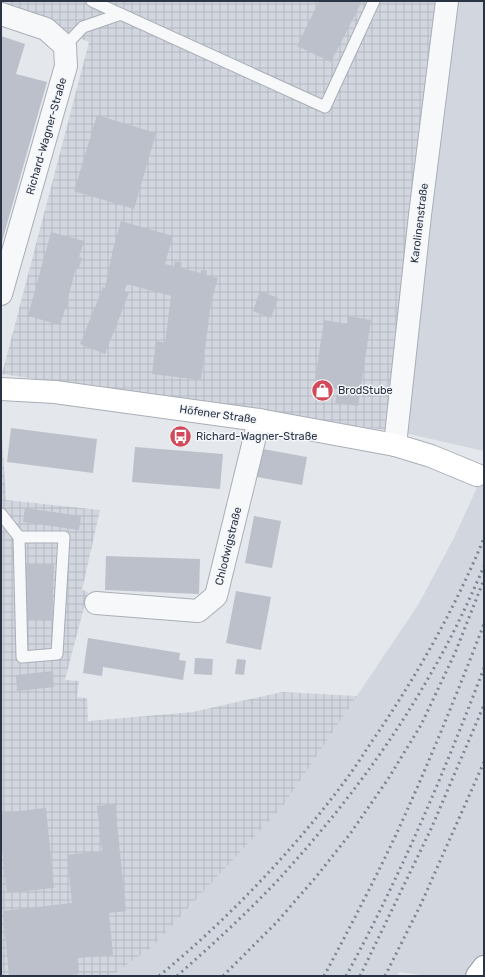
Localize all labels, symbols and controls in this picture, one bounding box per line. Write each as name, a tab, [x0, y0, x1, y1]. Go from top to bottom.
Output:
street label: Richard-Wagner-Straße	[24, 76, 69, 196]
street label: Karolinenstraße	[408, 182, 431, 264]
shop icon: BrodStube	[310, 377, 336, 403]
place label: BrodStube	[338, 384, 393, 397]
street label: Höfener Straße	[179, 403, 257, 426]
bus stop icon: Richard-Wagner-Straße	[168, 423, 194, 449]
place label: Richard-Wagner-Straße	[196, 430, 317, 443]
street label: Chlodwigstraße	[212, 506, 245, 587]

